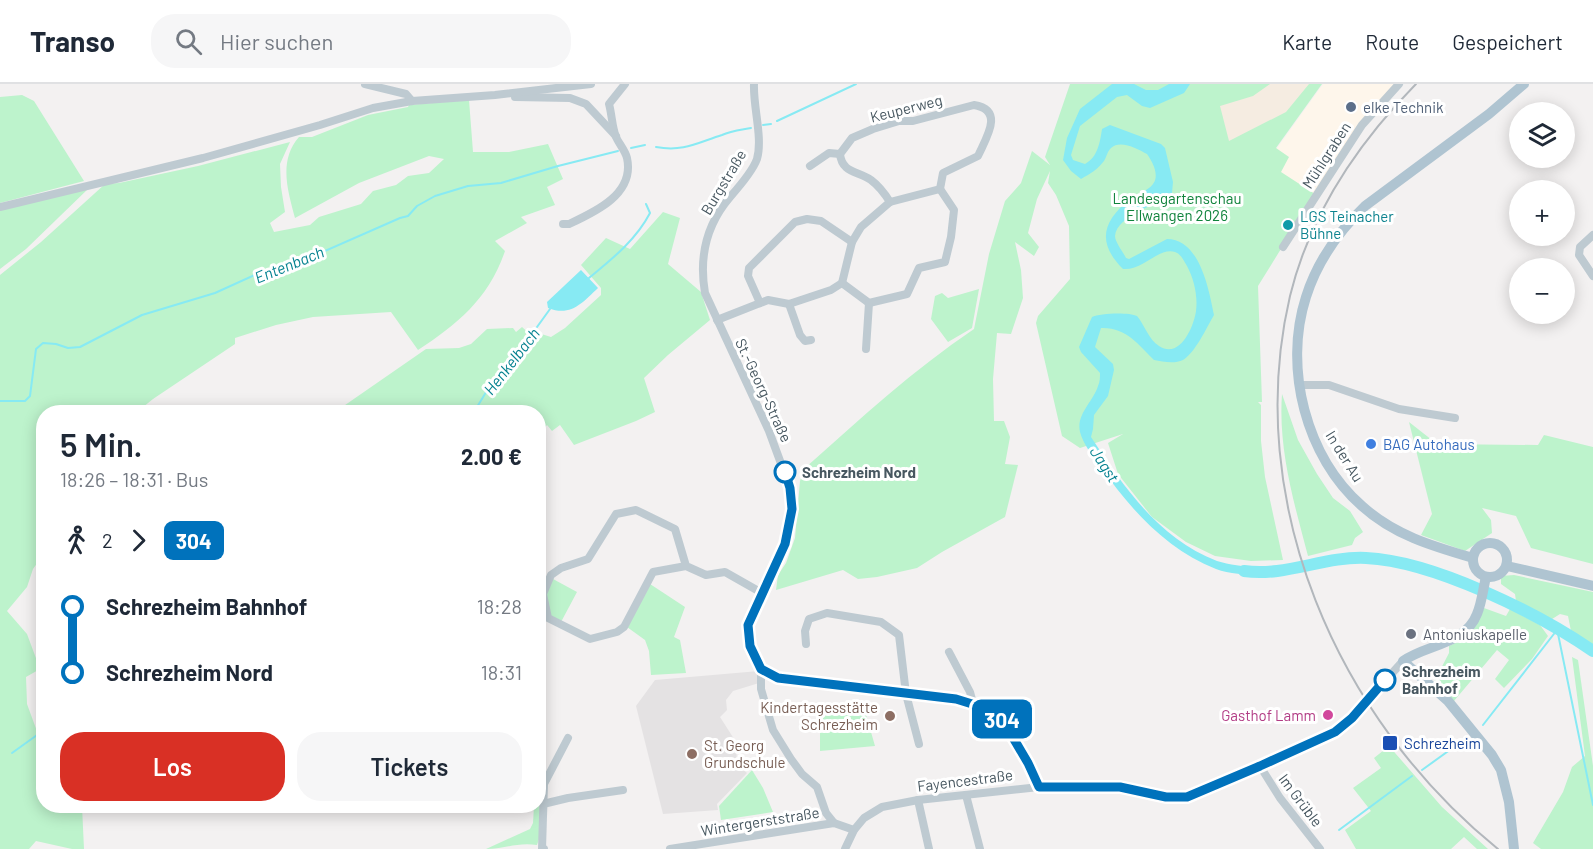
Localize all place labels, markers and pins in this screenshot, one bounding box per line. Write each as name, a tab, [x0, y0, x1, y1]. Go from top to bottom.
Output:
place label: elke Technik	[1363, 98, 1444, 116]
marker: elke Technik	[1344, 100, 1358, 114]
place label: LGS Teinacher Bühne	[1300, 207, 1394, 242]
marker: LGS Teinacher Bühne	[1281, 218, 1295, 232]
place label: BAG Autohaus	[1383, 435, 1475, 453]
marker: BAG Autohaus	[1364, 437, 1378, 451]
marker: Schrezheim Nord	[774, 461, 796, 483]
place label: Schrezheim Nord	[802, 463, 916, 481]
place label: Antoniuskapelle	[1423, 625, 1527, 643]
marker: Antoniuskapelle	[1404, 627, 1418, 641]
place label: Schrezheim Bahnhof	[1402, 662, 1481, 697]
marker: Schrezheim Bahnhof	[1374, 669, 1396, 691]
place label: Kindertagesstätte Schrezheim	[760, 698, 878, 733]
place label: Gasthof Lamm	[1221, 706, 1316, 724]
marker: Gasthof Lamm	[1321, 708, 1335, 722]
marker: Kindertagesstätte Schrezheim	[883, 709, 897, 723]
marker: Schrezheim	[1381, 734, 1399, 752]
place label: Schrezheim	[1404, 734, 1481, 752]
place label: St. Georg Grundschule	[704, 736, 785, 771]
marker: St. Georg Grundschule	[685, 747, 699, 761]

